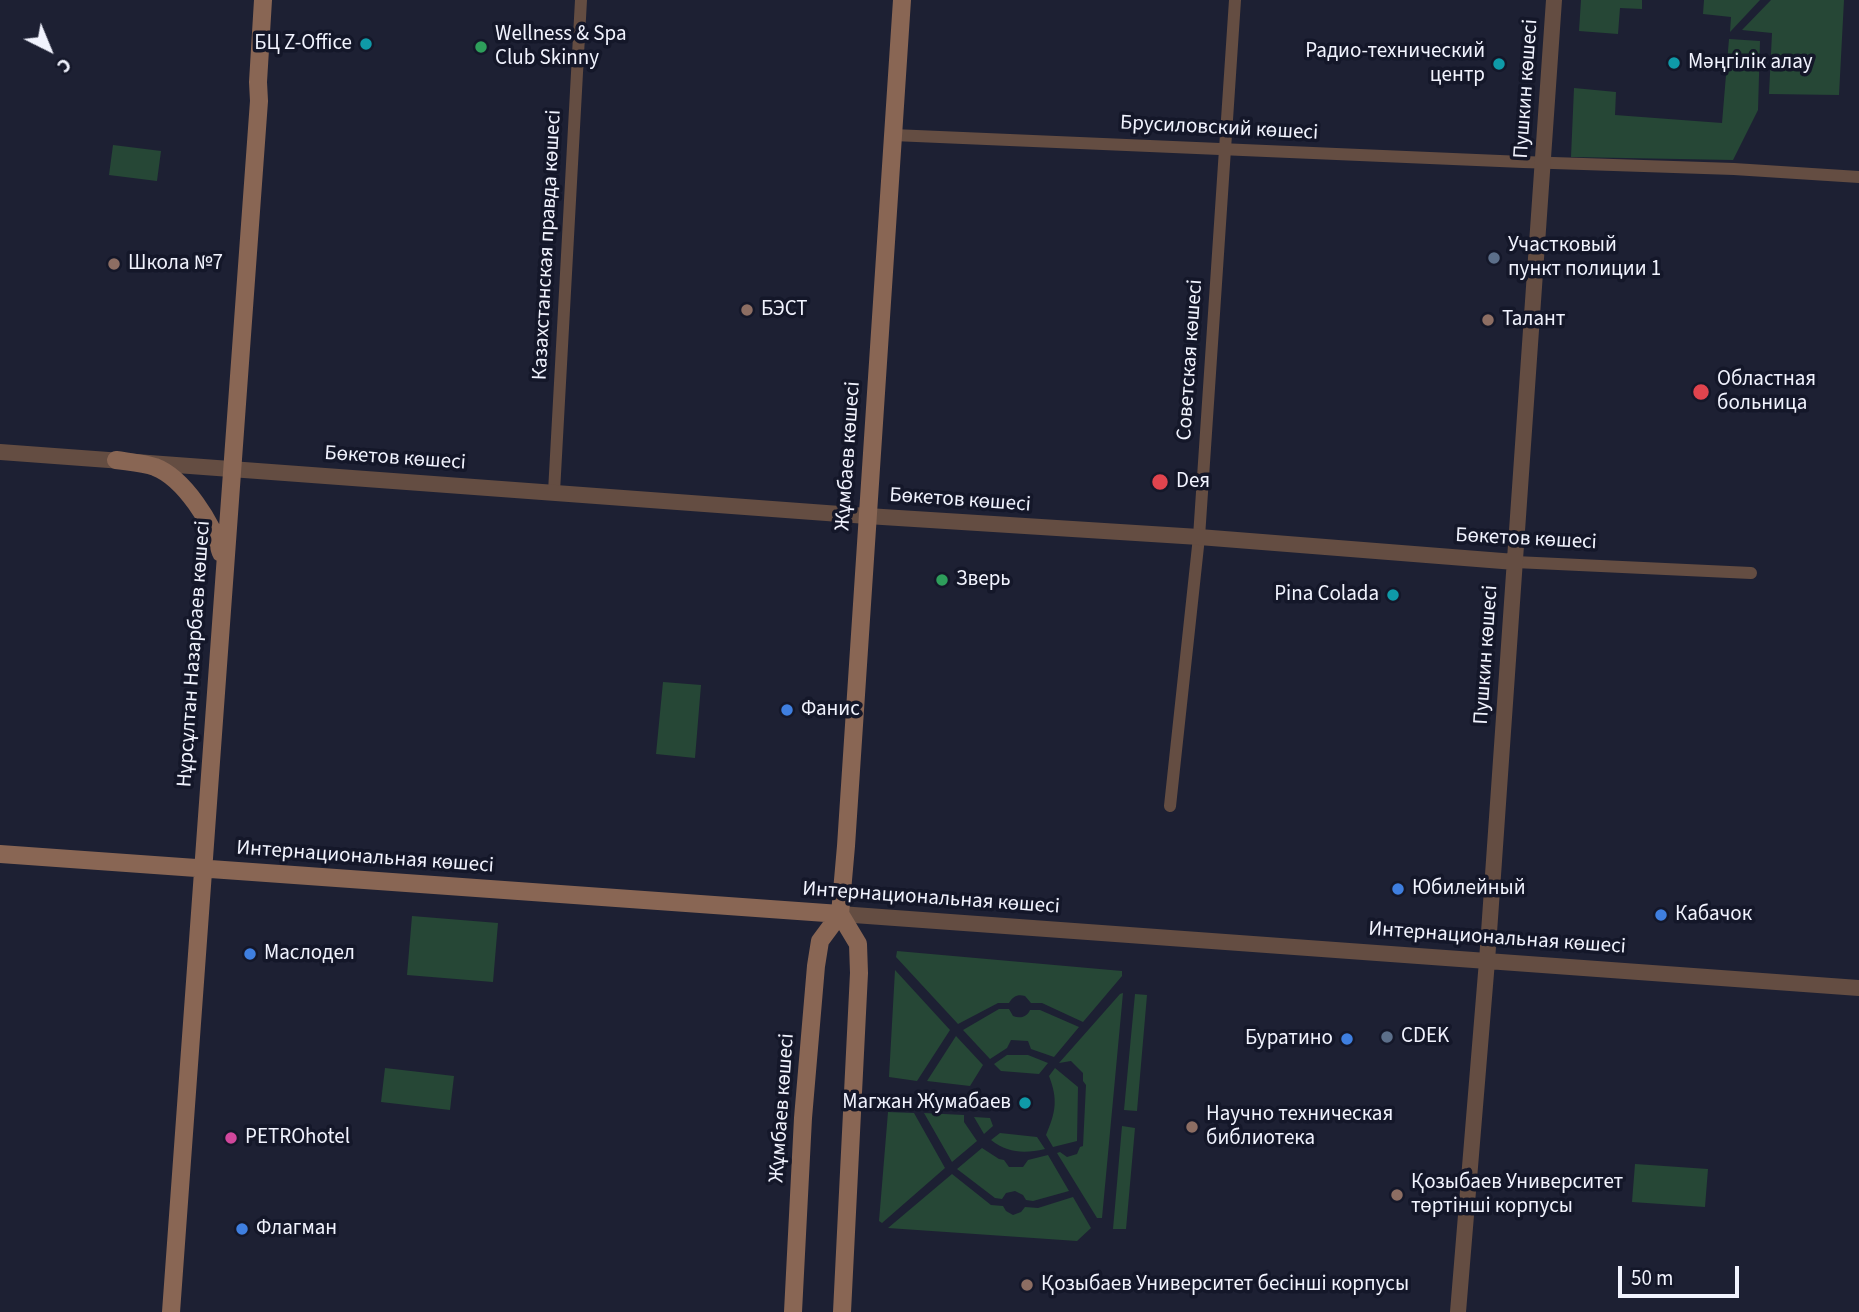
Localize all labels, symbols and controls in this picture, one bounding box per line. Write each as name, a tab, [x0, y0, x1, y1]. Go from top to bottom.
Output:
north arrow	[14, 14, 84, 84]
street label: Пушкин көшесі	[1510, 18, 1544, 160]
place label: Wellness & Spa Club Skinny	[495, 22, 626, 72]
place label: БЦ Z-Office	[254, 31, 352, 57]
marker: БЦ Z-Office	[358, 36, 374, 52]
marker: Wellness & Spa Club Skinny	[473, 39, 489, 55]
place label: Радио-технический центр	[1305, 39, 1485, 89]
place label: Мәңгілік алау	[1688, 50, 1813, 76]
text: С	[50, 51, 77, 78]
marker: Мәңгілік алау	[1666, 55, 1682, 71]
marker: Радио-технический центр	[1491, 56, 1507, 72]
street label: Казахстанская правда көшесі	[528, 109, 568, 381]
street label: Брусиловский көшесі	[1119, 111, 1319, 147]
place label: Участковый пункт полиции 1	[1508, 233, 1661, 283]
marker: Участковый пункт полиции 1	[1486, 250, 1502, 266]
place label: Школа №7	[128, 251, 223, 277]
marker: Школа №7	[106, 256, 122, 272]
street label: Советская көшесі	[1173, 279, 1209, 441]
place label: БЭСТ	[761, 297, 808, 323]
marker: БЭСТ	[739, 302, 755, 318]
place label: Талант	[1502, 307, 1566, 333]
marker: Талант	[1480, 312, 1496, 328]
place label: Областная больница	[1717, 367, 1816, 417]
street label: Жұмбаев көшесі	[831, 381, 867, 531]
marker: Областная больница	[1691, 382, 1711, 402]
street label: Бөкетов көшесі	[323, 441, 467, 477]
place label: Deя	[1176, 469, 1210, 495]
marker: Deя	[1150, 472, 1170, 492]
street label: Бөкетов көшесі	[888, 483, 1032, 519]
street label: Нұрсұлтан Назарбаев көшесі	[173, 520, 217, 788]
street label: Бөкетов көшесі	[1455, 524, 1597, 556]
place label: Зверь	[956, 567, 1011, 593]
marker: Зверь	[934, 572, 950, 588]
place label: Pina Colada	[1274, 582, 1379, 608]
street label: Пушкин көшесі	[1470, 584, 1504, 726]
marker: Pina Colada	[1385, 587, 1401, 603]
place label: Фанис	[801, 697, 860, 723]
marker: Фанис	[779, 702, 795, 718]
street label: Интернациональная көшесі	[235, 836, 495, 880]
place label: Юбилейный	[1412, 876, 1526, 902]
street label: Интернациональная көшесі	[801, 877, 1061, 921]
marker: Юбилейный	[1390, 881, 1406, 897]
place label: Кабачок	[1675, 902, 1752, 928]
marker: Кабачок	[1653, 907, 1669, 923]
street label: Интернациональная көшесі	[1367, 917, 1627, 961]
place label: Маслодел	[264, 941, 355, 967]
marker: Маслодел	[242, 946, 258, 962]
place label: CDEK	[1401, 1024, 1449, 1050]
place label: Буратино	[1245, 1026, 1333, 1052]
marker: CDEK	[1379, 1029, 1395, 1045]
marker: Буратино	[1339, 1031, 1355, 1047]
street label: Жұмбаев көшесі	[765, 1033, 801, 1183]
place label: Магжан Жумабаев	[842, 1090, 1011, 1116]
marker: Магжан Жумабаев	[1017, 1095, 1033, 1111]
place label: Научно техническая библиотека	[1206, 1102, 1393, 1152]
marker: Научно техническая библиотека	[1184, 1119, 1200, 1135]
place label: PETROhotel	[245, 1125, 350, 1151]
marker: PETROhotel	[223, 1130, 239, 1146]
place label: Қозыбаев Университет төртінші корпусы	[1411, 1170, 1623, 1220]
marker: Қозыбаев Университет төртінші корпусы	[1389, 1187, 1405, 1203]
place label: Флагман	[256, 1216, 337, 1242]
marker: Флагман	[234, 1221, 250, 1237]
scale bar	[1621, 1252, 1742, 1296]
text: 50 m	[1631, 1263, 1673, 1293]
place label: Қозыбаев Университет бесінші корпусы	[1041, 1272, 1409, 1298]
marker: Қозыбаев Университет бесінші корпусы	[1019, 1277, 1035, 1293]

